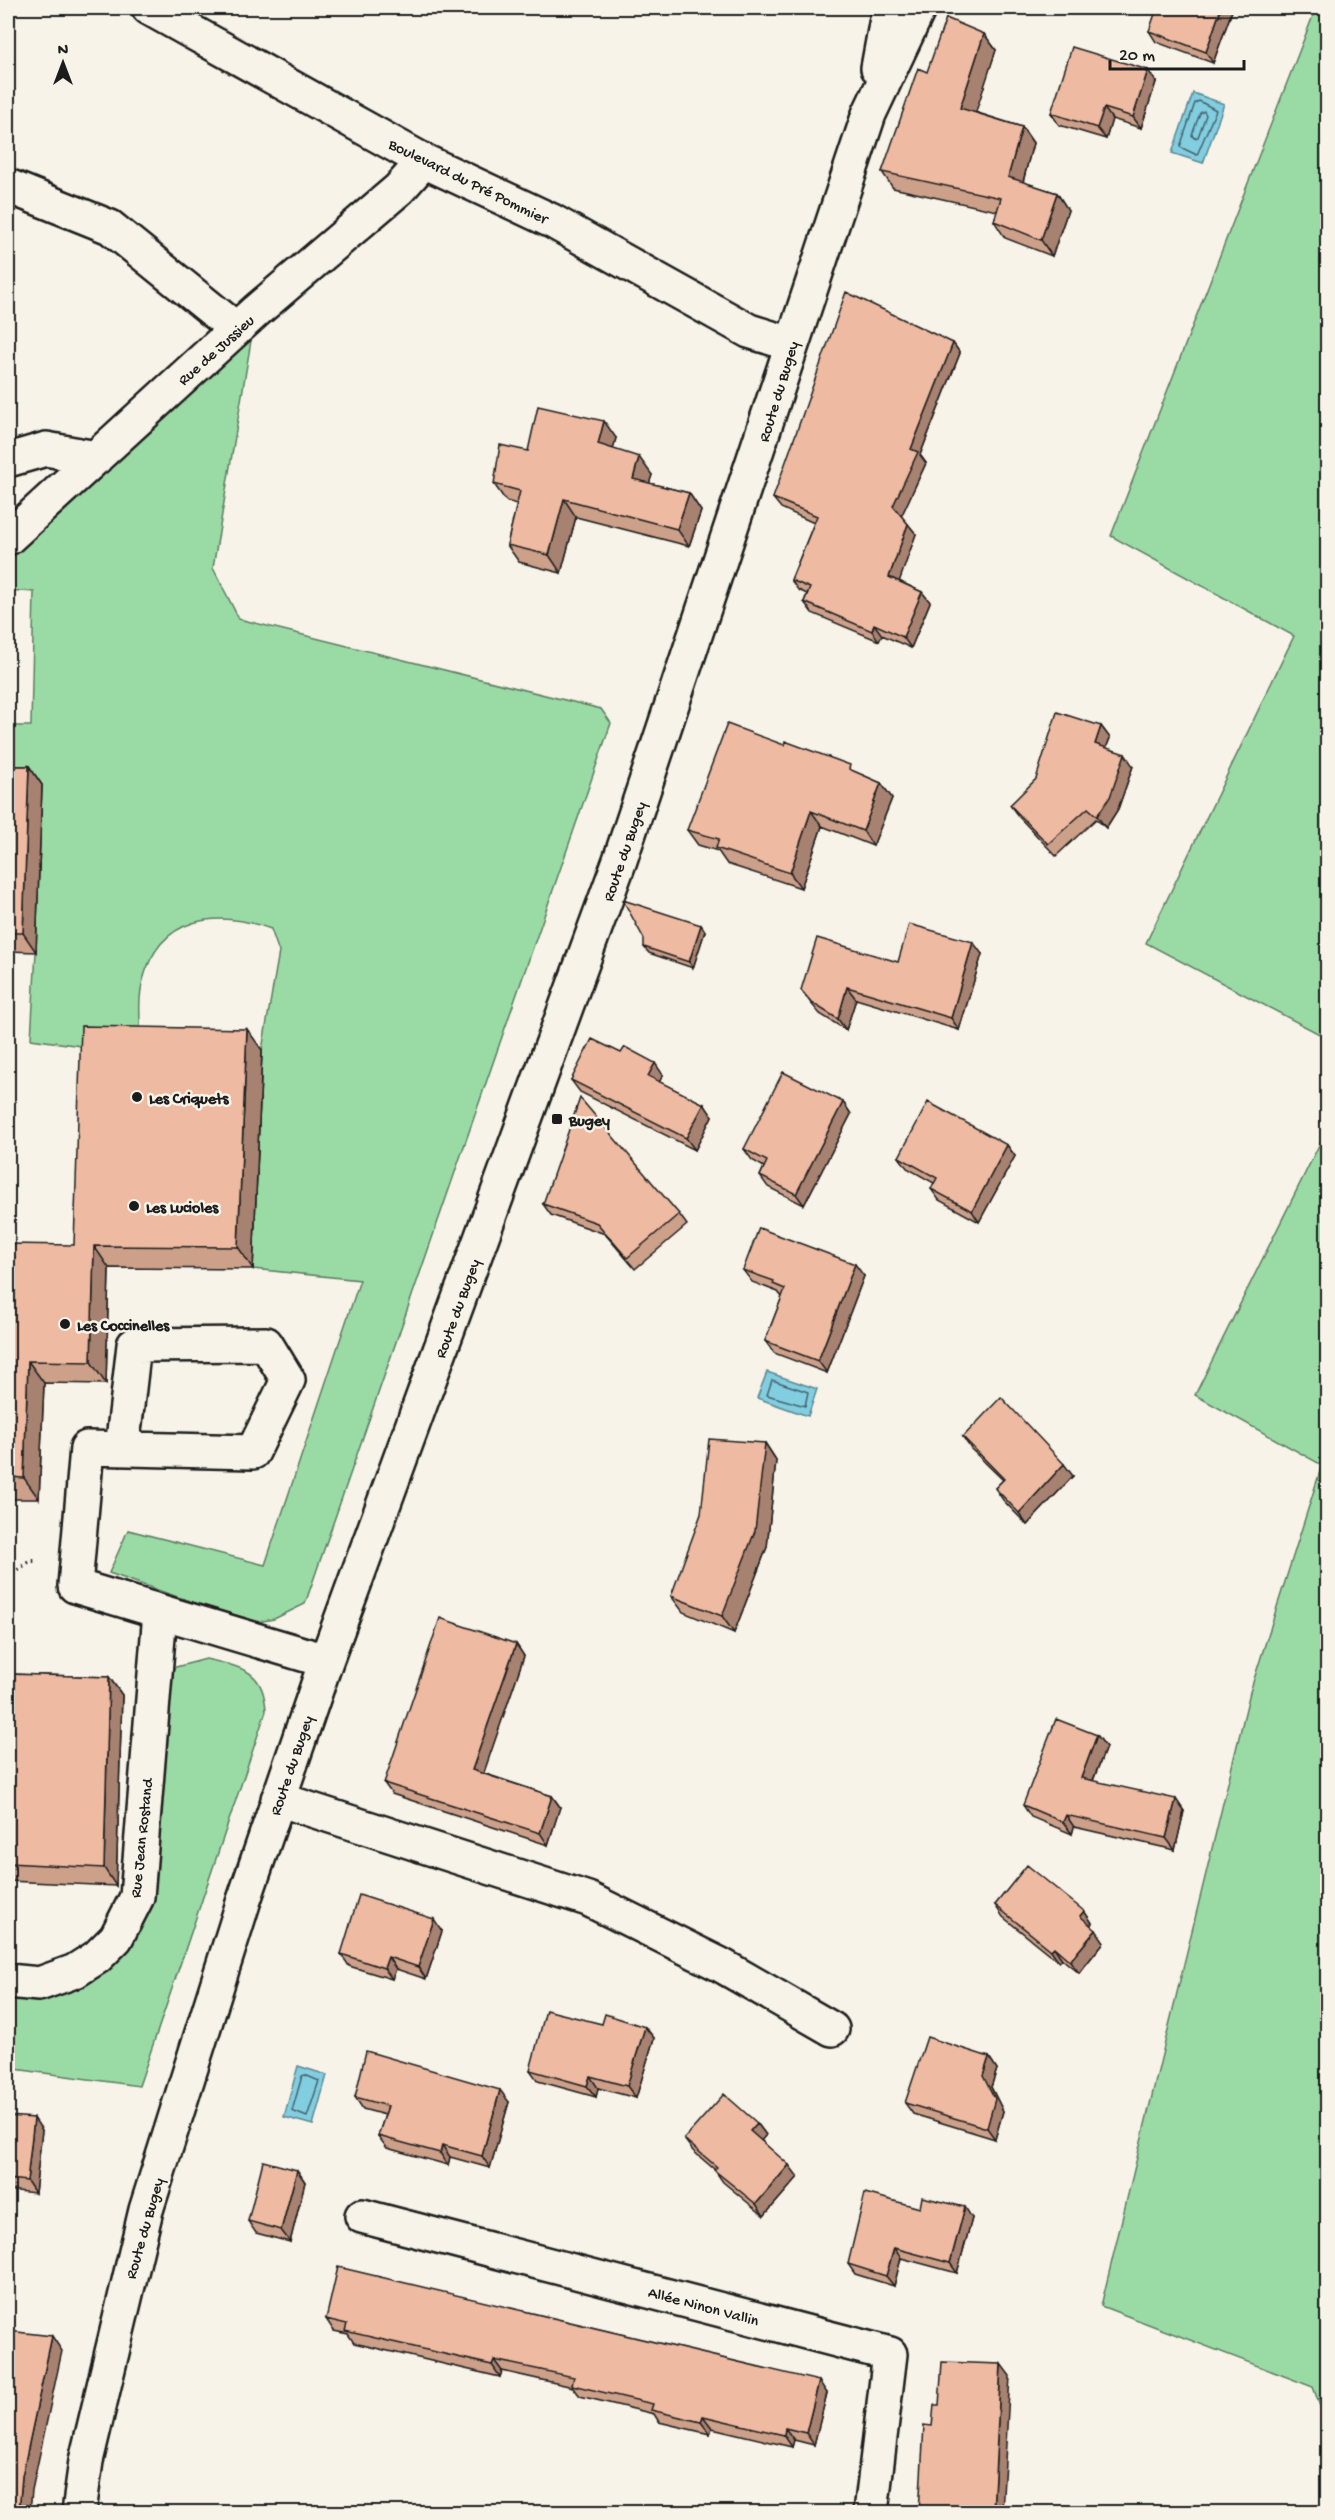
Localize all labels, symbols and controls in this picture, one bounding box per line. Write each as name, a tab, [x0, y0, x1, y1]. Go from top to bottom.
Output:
north arrow	[33, 33, 93, 93]
scale bar	[1110, 33, 1244, 71]
text: N	[58, 42, 69, 61]
text: 20 m	[1119, 46, 1155, 67]
street label: Boulevard du Pré Pommier	[384, 136, 551, 231]
street label: Rue de Jussieu	[175, 312, 260, 391]
street label: Route du Bugey	[756, 339, 805, 445]
street label: Route du Bugey	[600, 800, 652, 905]
marker: Les Criquets	[130, 1090, 144, 1104]
place label: Les Criquets	[149, 1091, 229, 1110]
marker: Bugey	[550, 1112, 564, 1126]
place label: Bugey	[568, 1113, 610, 1132]
marker: Les Lucioles	[127, 1199, 141, 1213]
place label: Les Lucioles	[146, 1200, 219, 1219]
street label: Route du Bugey	[433, 1257, 486, 1361]
marker: Les Coccinelles	[58, 1317, 72, 1331]
place label: Les Coccinelles	[77, 1318, 170, 1337]
street label: Route du Bugey	[267, 1714, 319, 1819]
street label: Rue Jean Rostand	[128, 1776, 159, 1899]
street label: Route du Bugey	[123, 2176, 170, 2282]
street label: Allée Ninon Vallin	[646, 2284, 761, 2332]

